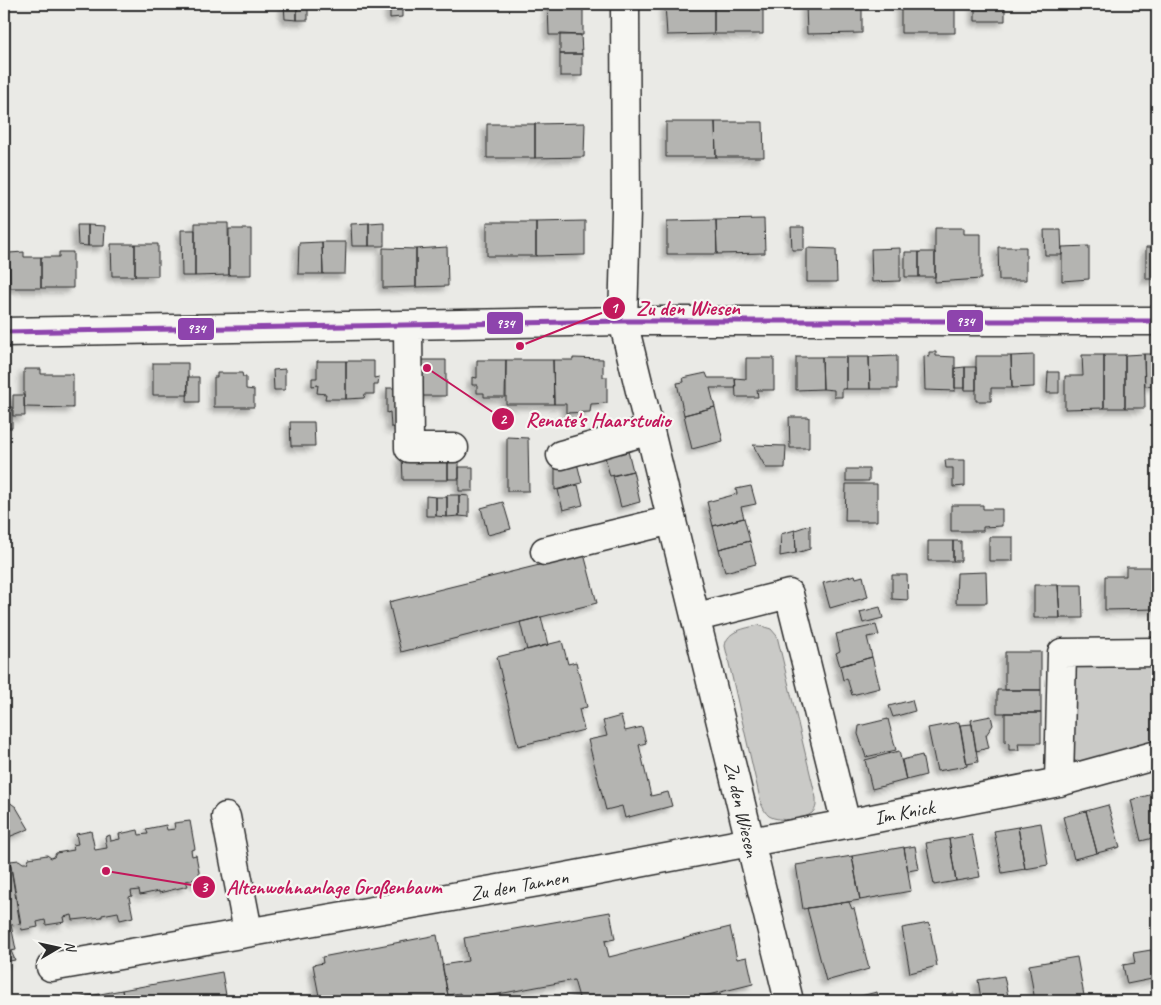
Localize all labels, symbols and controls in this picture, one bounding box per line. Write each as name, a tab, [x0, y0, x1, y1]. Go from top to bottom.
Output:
callout: Zu den Wiesen	[601, 290, 750, 326]
text: Zu den Wiesen	[636, 295, 741, 321]
text: 1	[611, 299, 620, 318]
line badge: 934	[946, 309, 984, 333]
line badge: 934	[486, 311, 524, 335]
text: 934	[956, 313, 976, 330]
text: 934	[496, 315, 516, 332]
line badge: 934	[177, 317, 215, 341]
text: 934	[187, 320, 207, 337]
callout: Renate's Haarstudio	[491, 401, 681, 437]
text: Renate's Haarstudio	[525, 407, 673, 433]
text: 2	[500, 410, 508, 429]
street label: Zu den Wiesen	[718, 759, 765, 860]
street label: Im Knick	[872, 794, 938, 831]
street label: Zu den Tannen	[468, 864, 571, 906]
callout: Altenwohnanlage Großenbaum	[192, 869, 452, 905]
text: Altenwohnanlage Großenbaum	[226, 874, 443, 900]
text: 3	[201, 878, 209, 897]
north arrow	[32, 922, 82, 972]
text: N	[61, 940, 80, 954]

